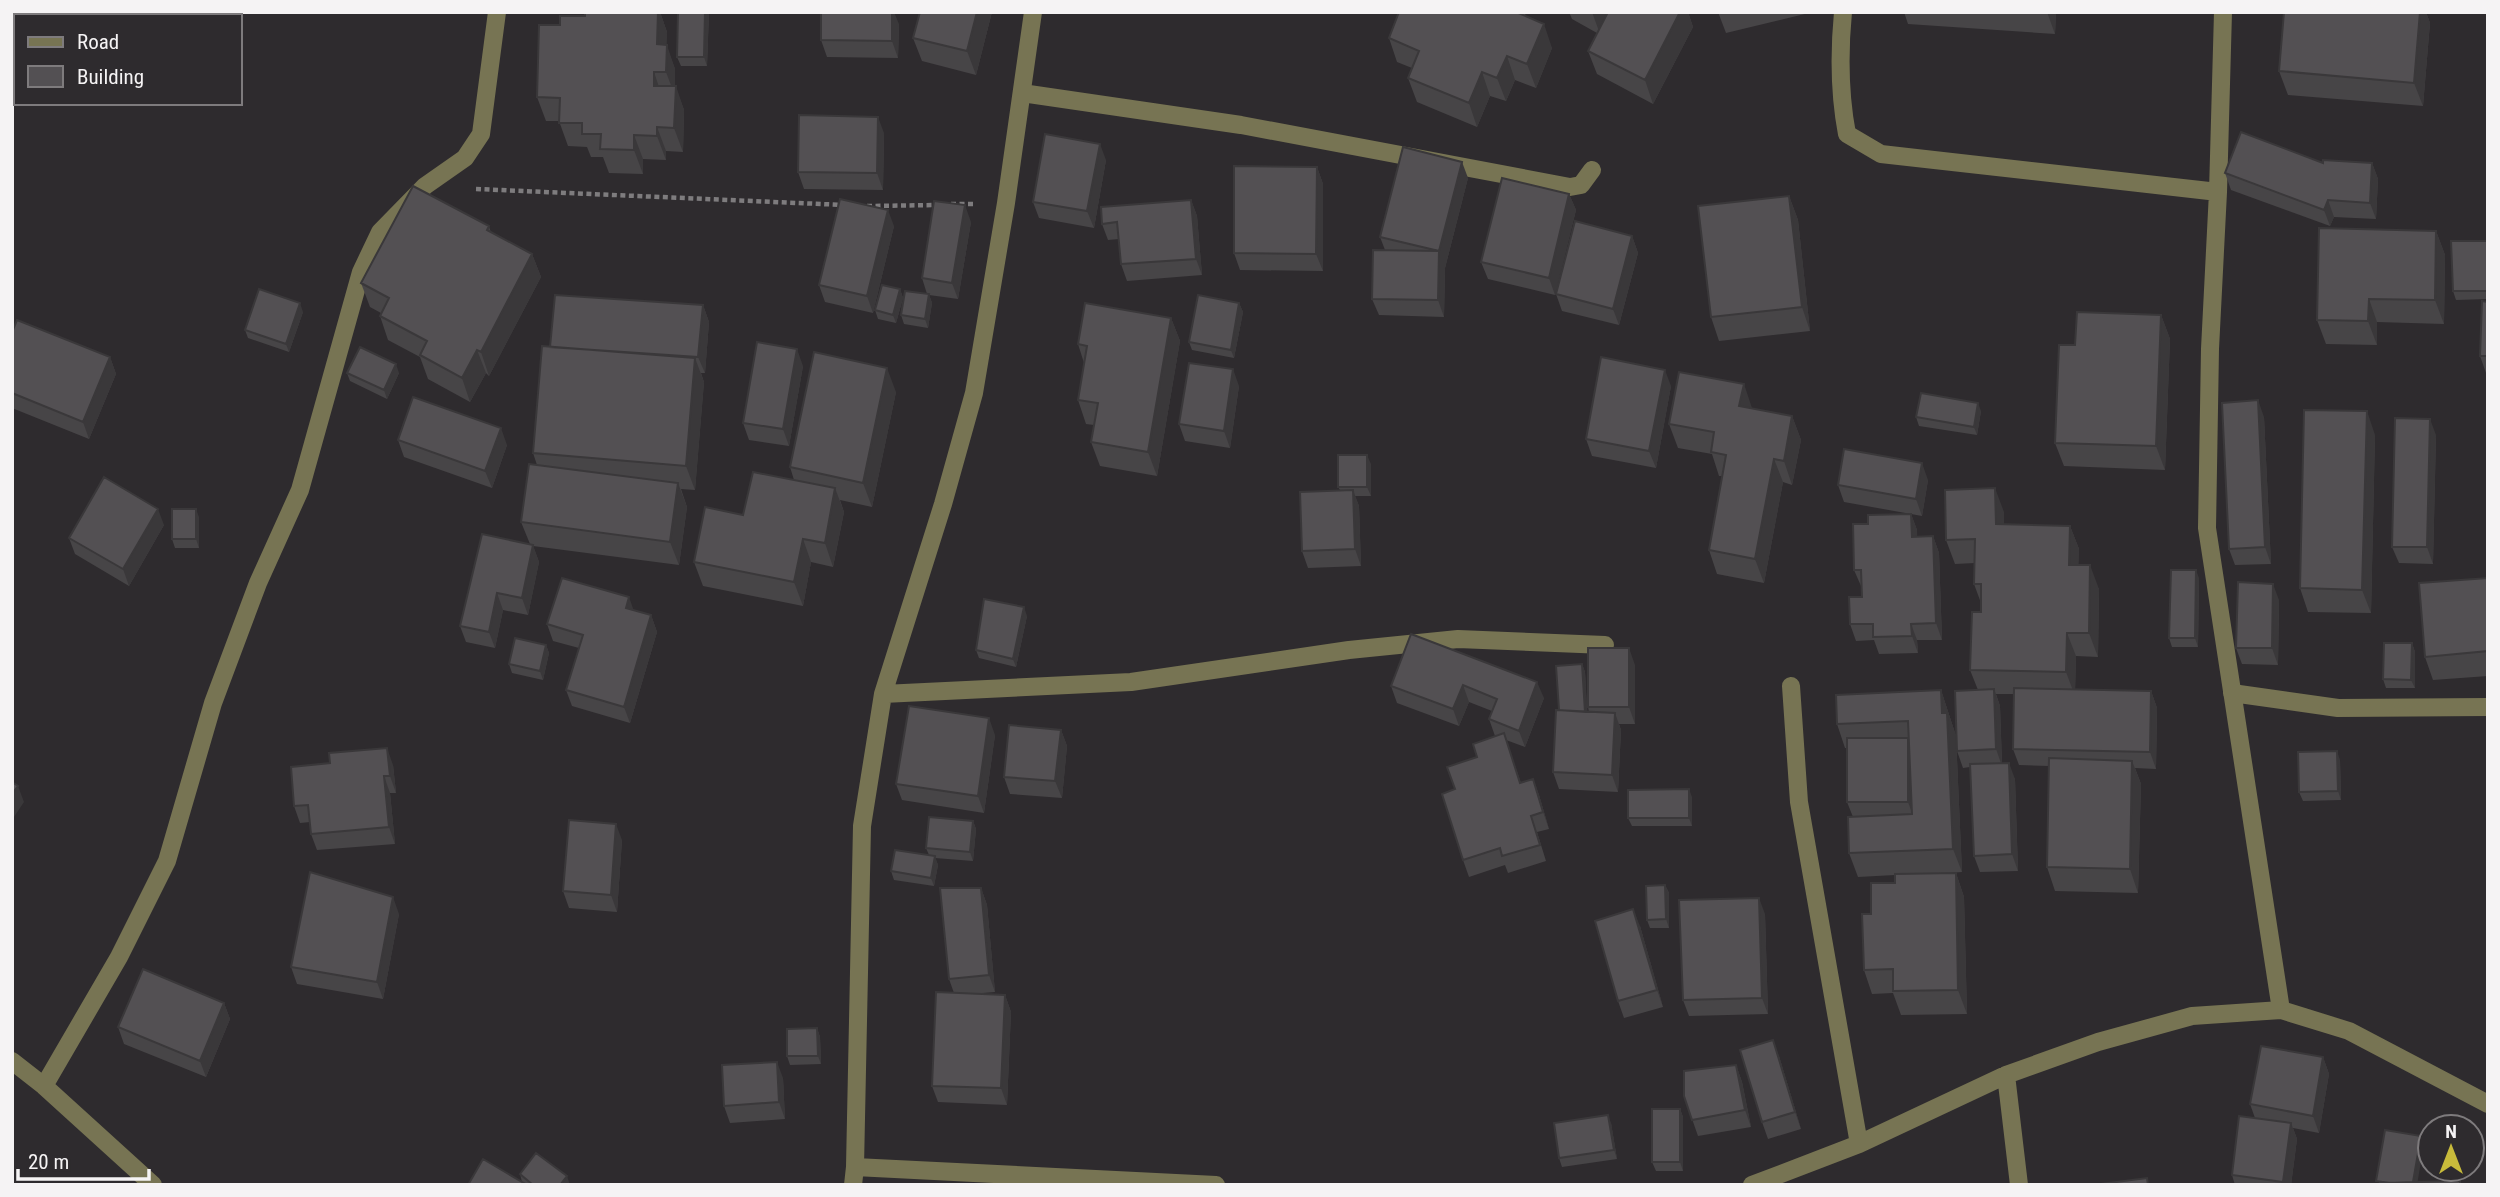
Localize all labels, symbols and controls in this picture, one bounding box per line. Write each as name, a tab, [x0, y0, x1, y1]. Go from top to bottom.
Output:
legend	[14, 14, 242, 105]
text: Road	[77, 30, 119, 54]
text: Building	[77, 65, 144, 89]
north arrow	[2416, 1113, 2486, 1183]
text: N	[2445, 1120, 2457, 1143]
scale bar	[18, 1138, 149, 1182]
text: 20 m	[28, 1150, 69, 1174]

